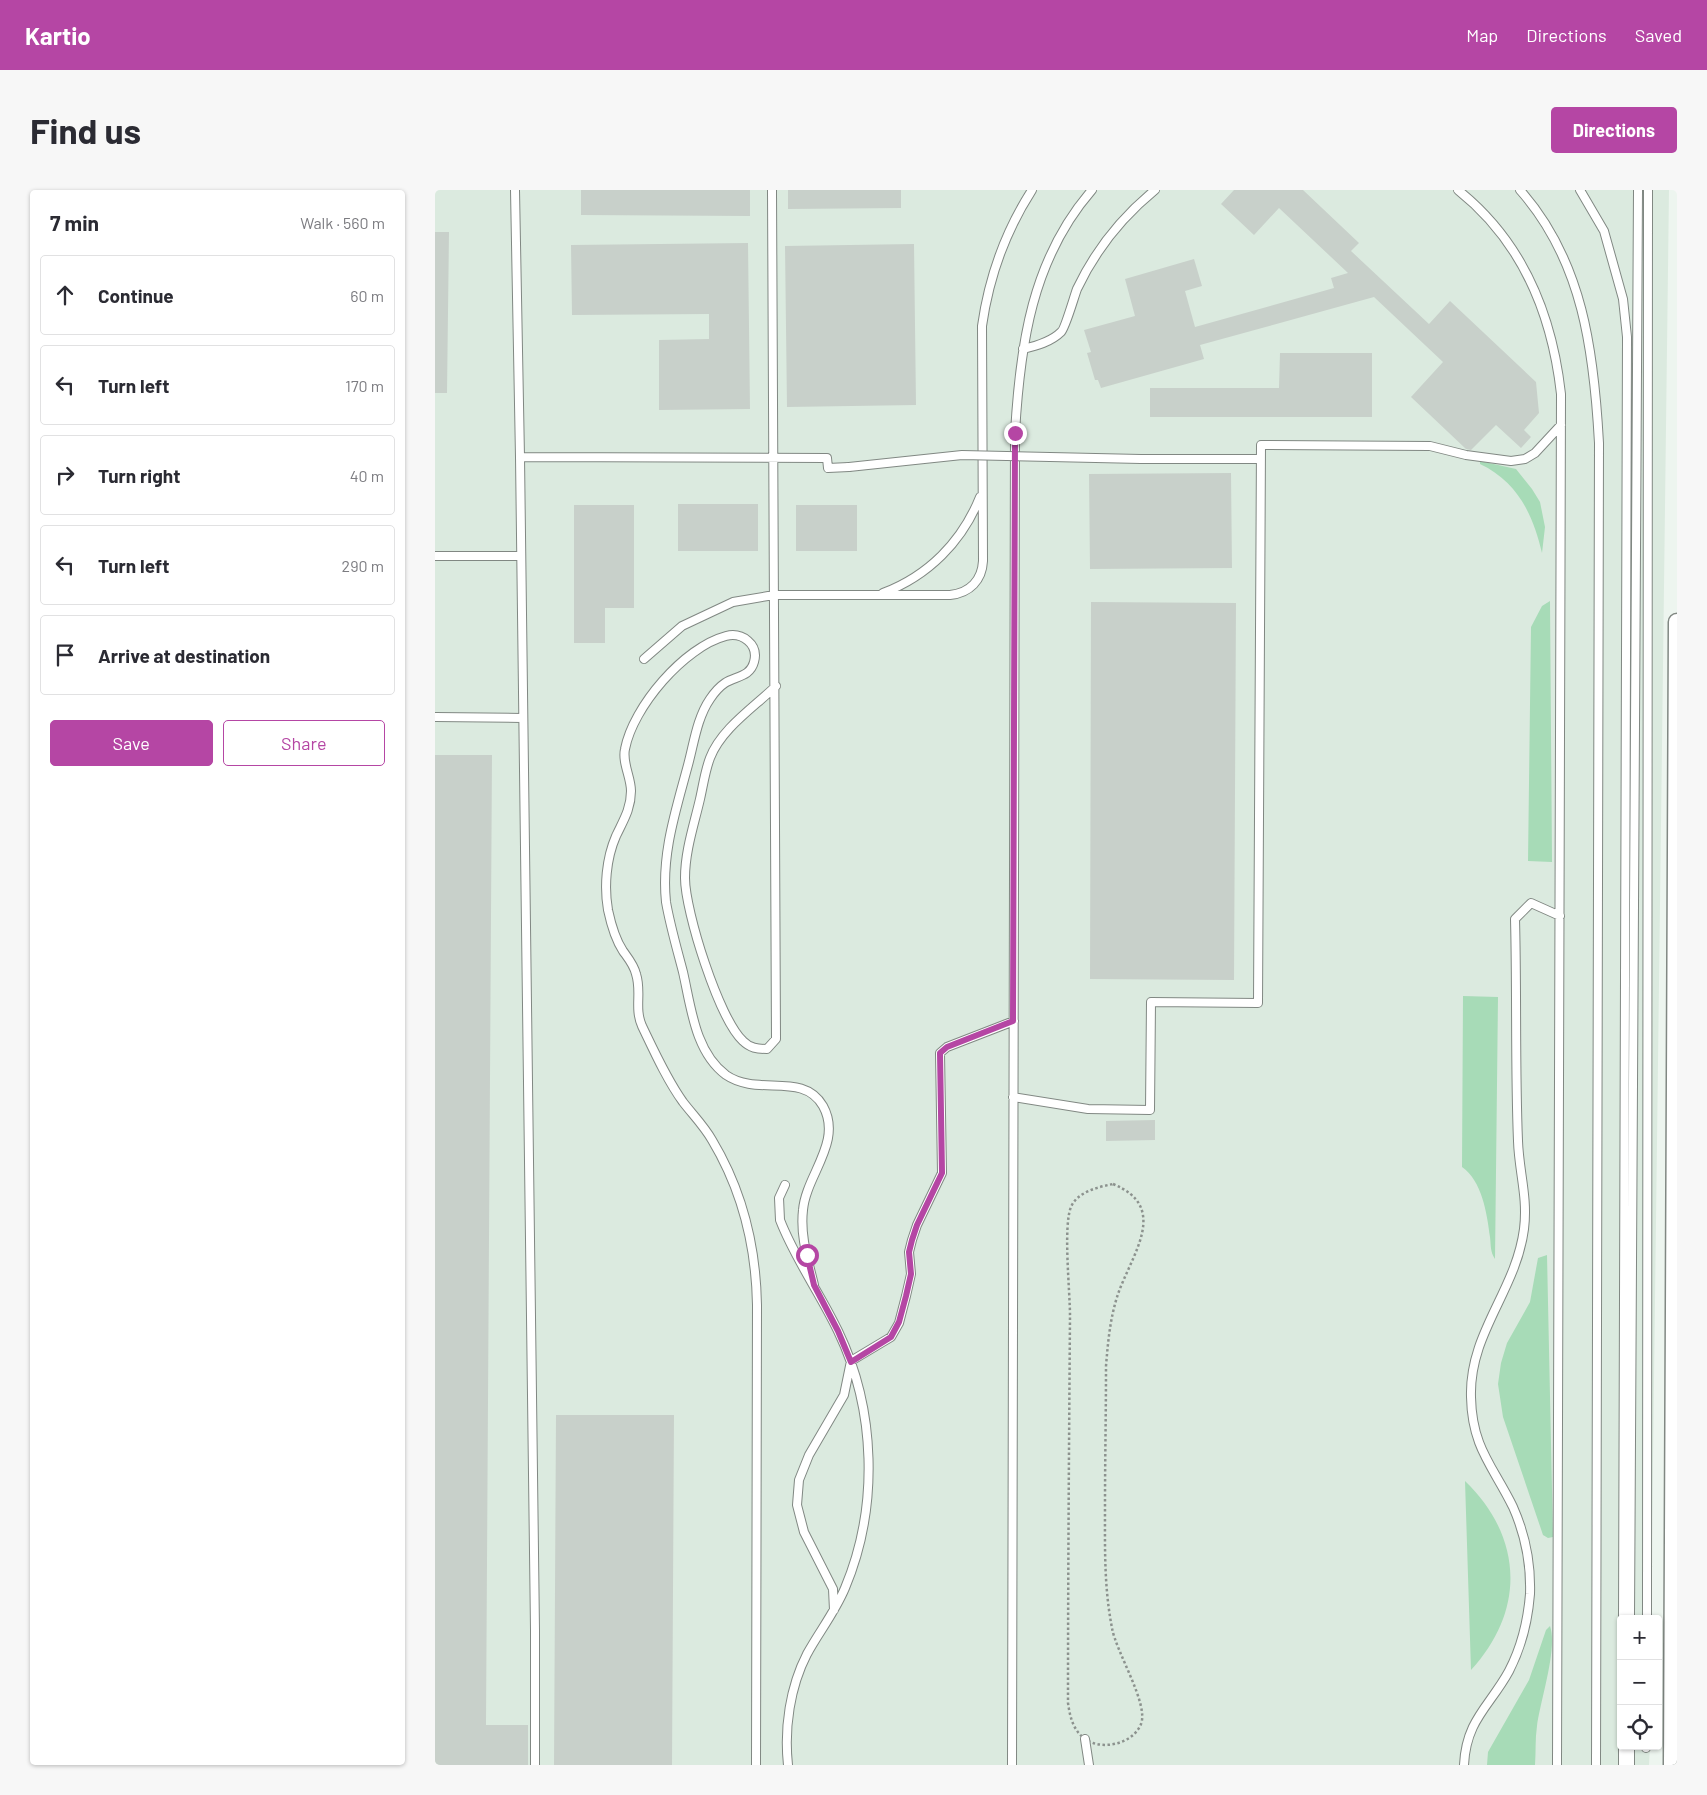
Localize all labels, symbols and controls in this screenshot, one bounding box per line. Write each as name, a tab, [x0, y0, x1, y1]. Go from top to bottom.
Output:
text: Kartio	[25, 21, 91, 50]
text: Map	[1466, 24, 1498, 46]
text: Directions	[1526, 24, 1607, 46]
text: Saved	[1635, 24, 1682, 46]
button: Directions	[1551, 107, 1677, 153]
text: Find us	[30, 109, 141, 151]
text: 7 min	[50, 210, 99, 235]
text: Walk · 560 m	[300, 213, 385, 232]
icon: ahead	[51, 281, 79, 309]
text: Continue	[98, 284, 174, 307]
text: 60 m	[350, 286, 384, 305]
icon: left	[51, 371, 79, 399]
text: Turn left	[98, 374, 169, 397]
text: 170 m	[345, 376, 384, 395]
route end	[1004, 422, 1027, 445]
icon: right	[51, 461, 79, 489]
text: Turn right	[98, 464, 180, 487]
text: 40 m	[350, 466, 384, 485]
icon: left	[51, 551, 79, 579]
text: Turn left	[98, 554, 169, 577]
text: 290 m	[342, 556, 384, 575]
icon: arrive	[51, 641, 79, 669]
text: Arrive at destination	[98, 644, 270, 667]
button: Save	[50, 720, 213, 766]
button: Share	[223, 720, 385, 766]
route start	[796, 1244, 819, 1267]
map controls	[1617, 1615, 1662, 1750]
button: +	[1617, 1615, 1662, 1660]
button: −	[1617, 1660, 1662, 1705]
button: locate	[1617, 1705, 1662, 1750]

